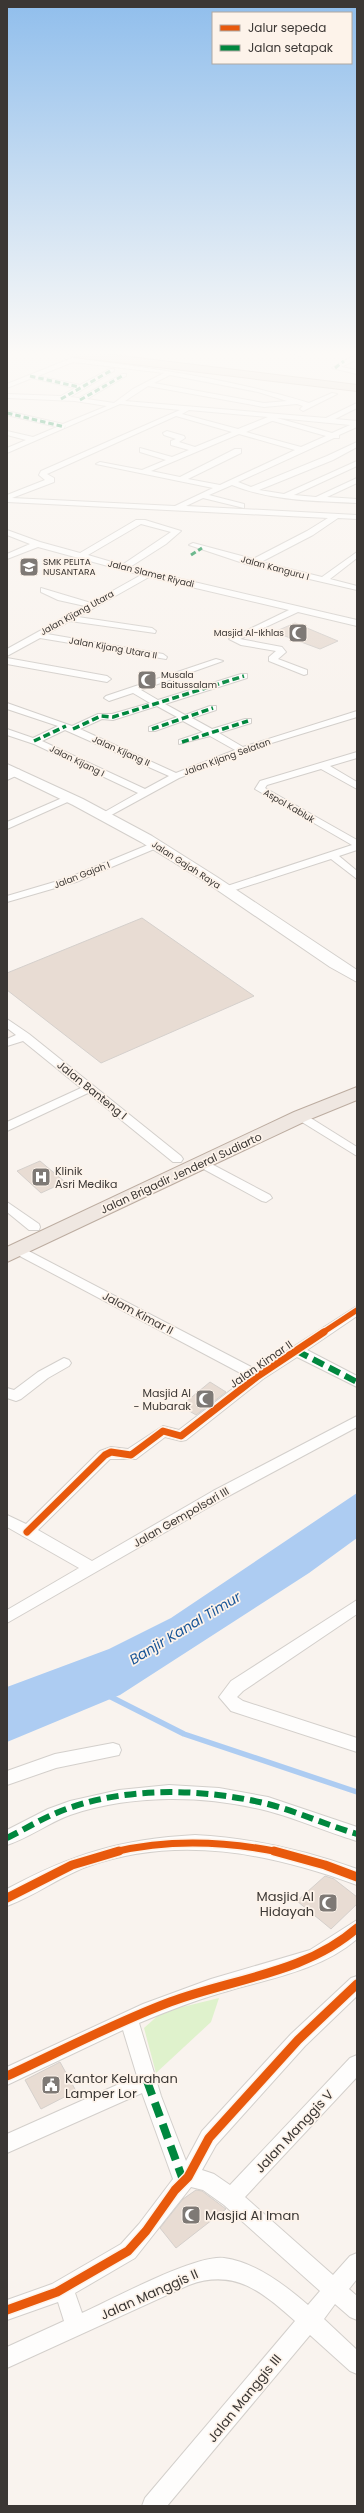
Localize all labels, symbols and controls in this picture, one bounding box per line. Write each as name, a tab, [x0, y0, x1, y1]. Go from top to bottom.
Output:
legend	[212, 12, 352, 64]
text: Jalur sepeda	[248, 19, 326, 36]
text: Jalan setapak	[248, 39, 334, 56]
street label: Jalan Kanguru I	[240, 553, 310, 583]
school or university icon: SMK PELITA NUSANTARA	[18, 556, 40, 578]
place label: SMK PELITA NUSANTARA	[43, 556, 96, 578]
street label: Jalan Slamet Riyadi	[107, 557, 195, 591]
street label: Jalan Kijang Utara	[38, 588, 116, 638]
mosque icon: Masjid Al-Ikhlas	[287, 622, 309, 644]
place label: Masjid Al-Ikhlas	[214, 627, 284, 639]
street label: Jalan Kijang Utara II	[68, 634, 158, 662]
mosque icon: Musala Baitussalam	[136, 669, 158, 691]
place label: Musala Baitussalam	[161, 669, 217, 691]
street label: Jalan Kijang II	[90, 733, 152, 769]
street label: Jalan Kijang Selatan	[182, 736, 272, 778]
street label: Jalan Kijang I	[48, 743, 106, 779]
street label: Aspol Kabluk	[261, 786, 317, 826]
street label: Jalan Gajah Raya	[149, 838, 223, 892]
street label: Jalan Gajah I	[52, 859, 112, 891]
street label: Jalan Banteng I	[54, 1057, 130, 1123]
street label: Jalan Brigadir Jenderal Sudiarto	[98, 1128, 264, 1218]
place label: Klinik Asri Medika	[55, 1163, 117, 1192]
hospital icon: Klinik Asri Medika	[30, 1166, 52, 1188]
street label: Jalam Kimar II	[100, 1288, 176, 1338]
street label: Jalan Kimar II	[226, 1336, 296, 1392]
place label: Masjid Al - Mubarak	[133, 1385, 191, 1414]
mosque icon: Masjid Al - Mubarak	[194, 1388, 216, 1410]
street label: Jalan Gempolsari III	[130, 1483, 232, 1551]
water label: Banjir Kanal Timur	[125, 1586, 245, 1669]
place label: Masjid Al Hidayah	[257, 1887, 314, 1921]
mosque icon: Masjid Al Hidayah	[317, 1892, 339, 1914]
place label: Kantor Kelurahan Lamper Lor	[65, 2069, 178, 2103]
public building icon: Kantor Kelurahan Lamper Lor	[40, 2074, 62, 2096]
street label: Jalan Manggis V	[251, 2085, 338, 2177]
mosque icon: Masjid Al Iman	[180, 2204, 202, 2226]
place label: Masjid Al Iman	[205, 2206, 300, 2225]
street label: Jalan Manggis II	[97, 2264, 201, 2325]
street label: Jalan Manggis III	[203, 2350, 286, 2446]

